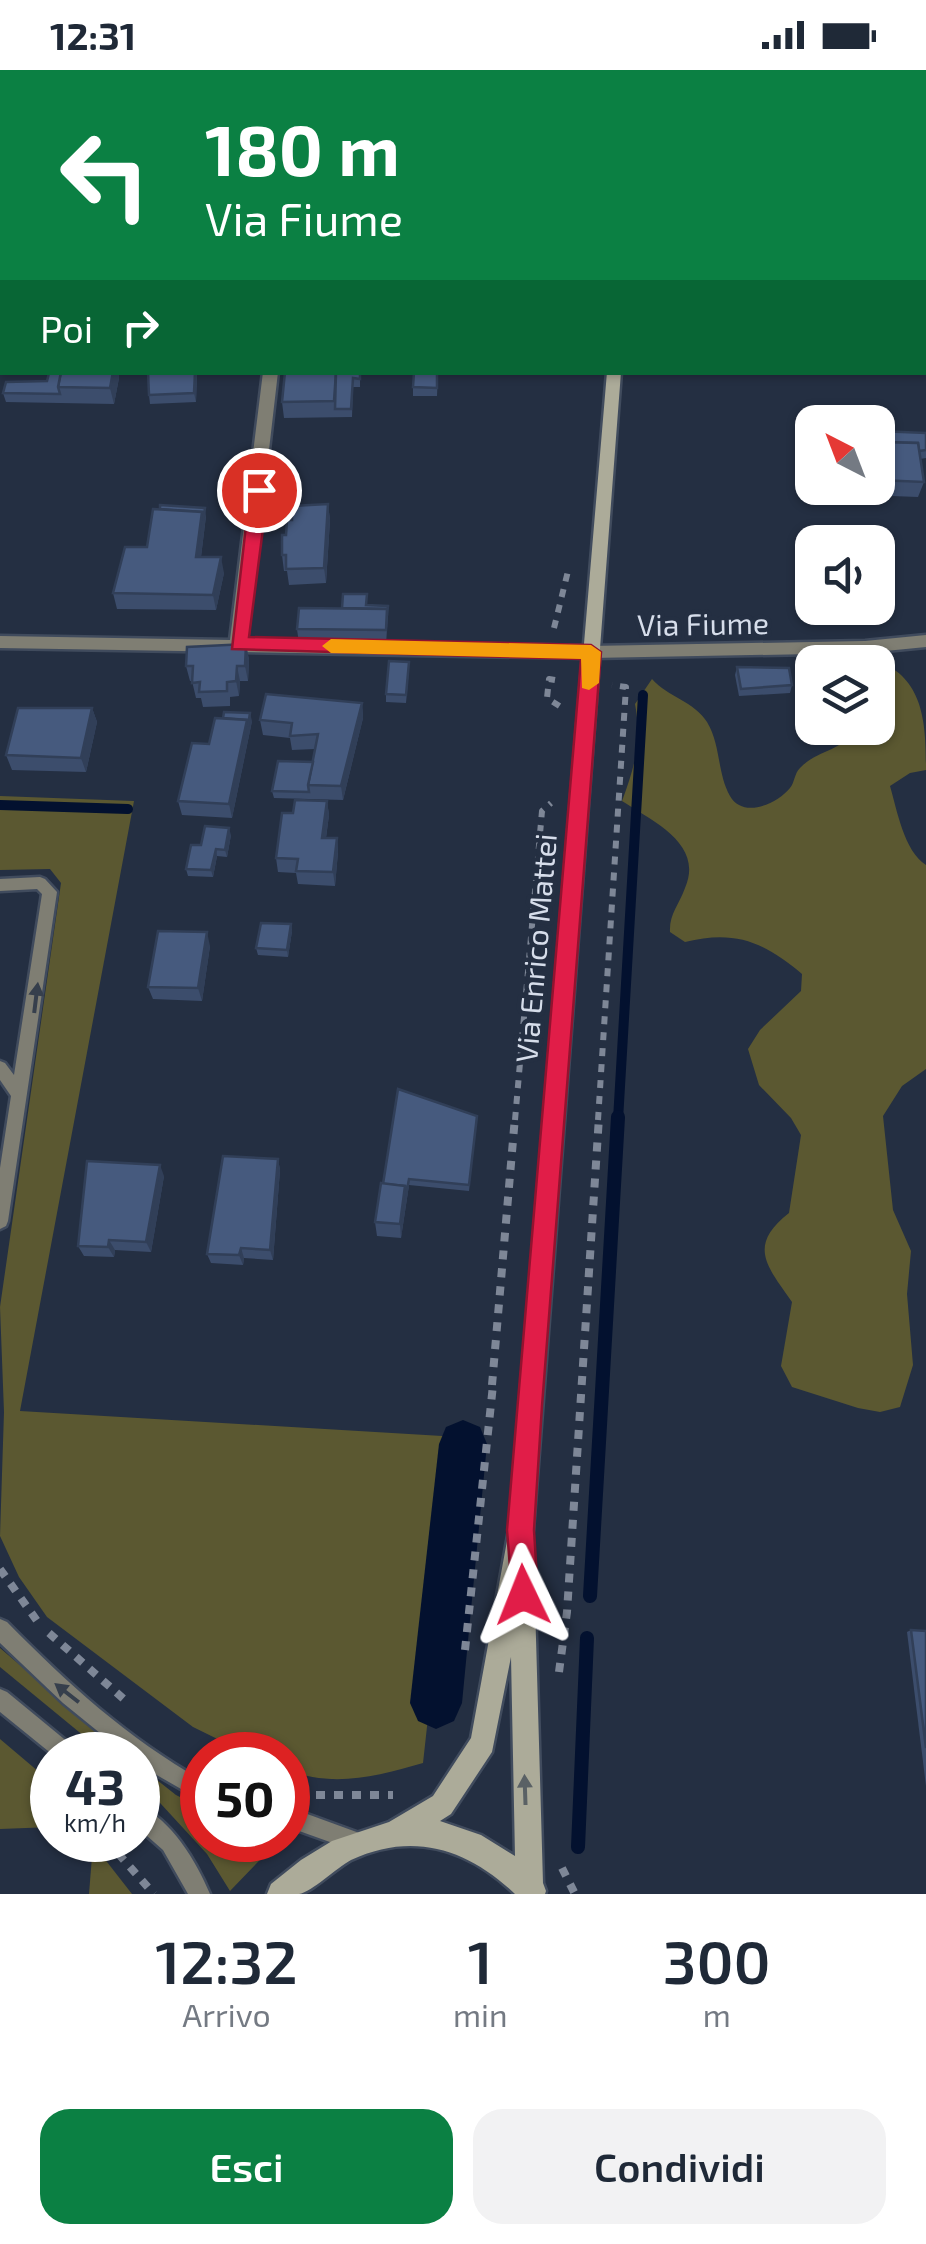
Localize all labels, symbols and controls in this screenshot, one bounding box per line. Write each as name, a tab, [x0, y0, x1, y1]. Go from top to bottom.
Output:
text: 12:31	[50, 12, 136, 58]
text: 180 m	[205, 106, 400, 190]
icon: left	[40, 110, 170, 240]
text: Via Fiume	[205, 191, 403, 245]
icon: right	[113, 300, 168, 355]
text: Poi	[40, 305, 93, 351]
north arrow	[795, 405, 895, 505]
map controls	[795, 405, 895, 745]
pin	[217, 448, 302, 533]
icon: arrive	[232, 463, 287, 518]
button: sound	[795, 525, 895, 625]
street label: Via Fiume	[637, 604, 769, 642]
button: layers	[795, 645, 895, 745]
street label: Via Enrico Mattei	[507, 832, 563, 1064]
one-way arrow	[29, 982, 45, 1013]
position arrow	[471, 1543, 575, 1647]
one-way arrow	[54, 1684, 80, 1704]
speed limit sign: 50	[180, 1732, 310, 1862]
text: 43	[65, 1755, 125, 1815]
one-way arrow	[516, 1773, 532, 1805]
text: km/h	[64, 1807, 126, 1837]
text: 12:32	[155, 1924, 298, 1996]
text: 1	[468, 1924, 493, 1996]
text: 300	[663, 1924, 771, 1996]
text: Arrivo	[182, 1995, 271, 2033]
text: min	[453, 1995, 507, 2033]
text: m	[703, 1995, 731, 2033]
button: Esci	[40, 2109, 453, 2224]
button: Condividi	[473, 2109, 886, 2224]

